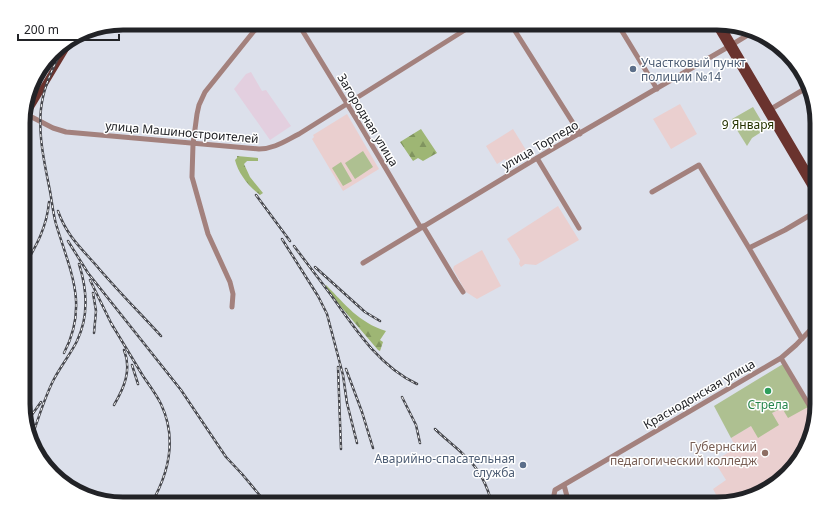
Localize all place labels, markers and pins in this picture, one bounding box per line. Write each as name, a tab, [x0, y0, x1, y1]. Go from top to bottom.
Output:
place label: Участковый пункт полиции №14	[641, 54, 746, 85]
marker: Участковый пункт полиции №14	[628, 64, 638, 74]
marker: Стрела	[763, 386, 773, 396]
place label: Стрела	[748, 396, 788, 413]
place label: Губернский педагогический колледж	[610, 438, 758, 469]
marker: Губернский педагогический колледж	[760, 448, 770, 458]
place label: Аварийно-спасательная служба	[374, 450, 515, 481]
marker: Аварийно-спасательная служба	[518, 460, 528, 470]

